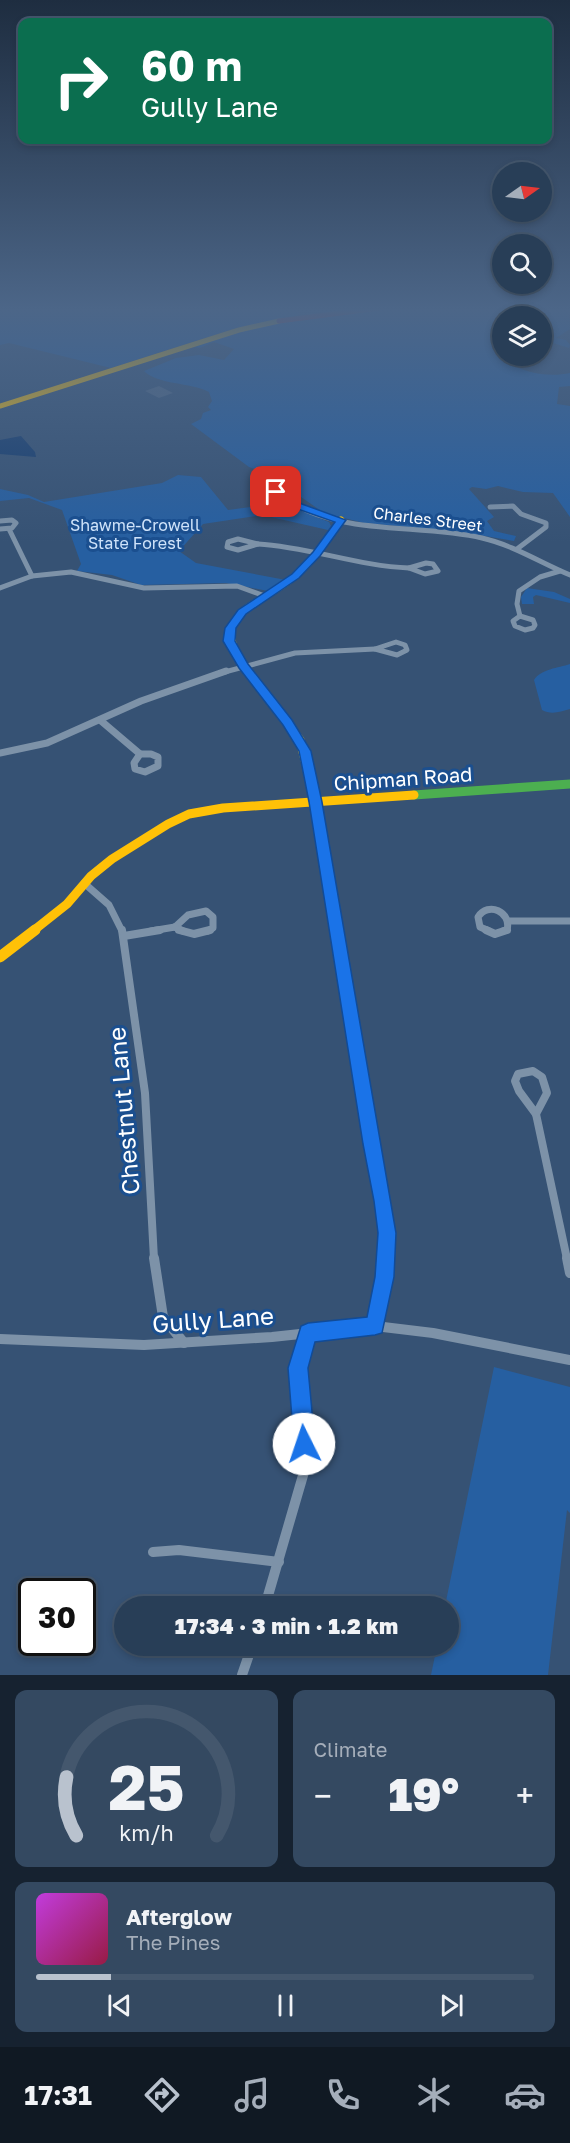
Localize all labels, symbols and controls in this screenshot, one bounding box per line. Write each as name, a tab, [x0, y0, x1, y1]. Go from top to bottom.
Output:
text: 60 m	[141, 40, 242, 90]
icon: right	[42, 42, 120, 120]
text: Gully Lane	[141, 91, 278, 123]
north arrow	[492, 162, 552, 222]
map controls	[492, 162, 552, 366]
button: search	[492, 234, 552, 294]
button: layers	[492, 306, 552, 366]
pin	[250, 466, 301, 517]
icon: arrive	[259, 475, 292, 508]
street label: Charles Street	[372, 502, 484, 536]
park label: Shawme-Crowell State Forest	[70, 515, 200, 553]
street label: Chipman Road	[333, 761, 473, 795]
street label: Chestnut Lane	[101, 1026, 145, 1196]
street label: Gully Lane	[151, 1300, 275, 1338]
position arrow	[272, 1412, 336, 1476]
speed limit sign: 30	[18, 1578, 96, 1656]
text: 17:34 · 3 min · 1.2 km	[175, 1612, 398, 1639]
text: Climate	[314, 1737, 387, 1761]
text: 25	[108, 1749, 184, 1824]
text: 19°	[388, 1767, 459, 1821]
text: −	[314, 1776, 332, 1815]
text: +	[516, 1776, 534, 1815]
text: km/h	[119, 1820, 174, 1846]
text: Afterglow	[126, 1903, 232, 1930]
text: The Pines	[126, 1930, 220, 1954]
icon: previous	[103, 1989, 136, 2022]
icon: pause	[269, 1989, 302, 2022]
icon: next	[435, 1989, 468, 2022]
icon: directions	[141, 2074, 183, 2116]
icon: music	[231, 2074, 273, 2116]
icon: phone	[322, 2074, 364, 2116]
icon: climate	[413, 2074, 455, 2116]
icon: car	[504, 2074, 546, 2116]
text: 17:31	[24, 2079, 92, 2111]

